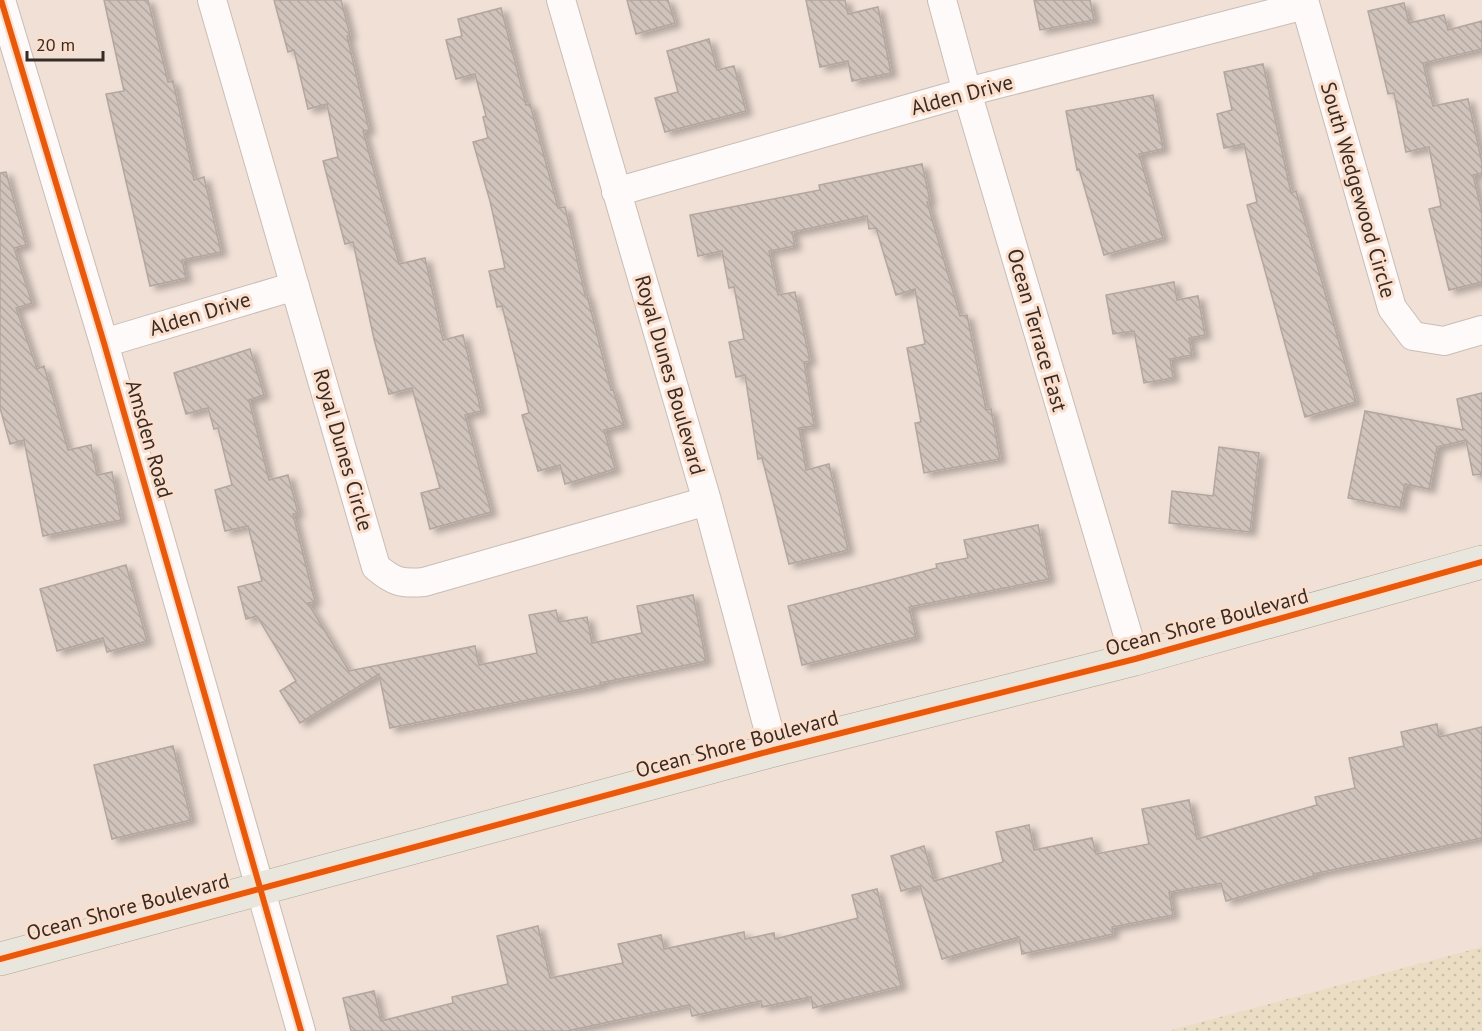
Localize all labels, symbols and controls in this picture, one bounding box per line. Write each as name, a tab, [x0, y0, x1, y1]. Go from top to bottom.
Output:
scale bar	[27, 24, 104, 62]
text: 20 m	[36, 33, 75, 56]
street label: Alden Drive	[908, 68, 1016, 121]
street label: South Wedgewood Circle	[1315, 79, 1402, 301]
street label: Ocean Terrace East	[1001, 245, 1074, 414]
street label: Royal Dunes Boulevard	[629, 272, 712, 478]
street label: Alden Drive	[146, 285, 254, 342]
street label: Royal Dunes Circle	[307, 366, 379, 534]
street label: Amsden Road	[120, 377, 179, 501]
street label: Ocean Shore Boulevard	[1102, 581, 1311, 662]
street label: Ocean Shore Boulevard	[632, 703, 841, 784]
street label: Ocean Shore Boulevard	[23, 866, 232, 947]

